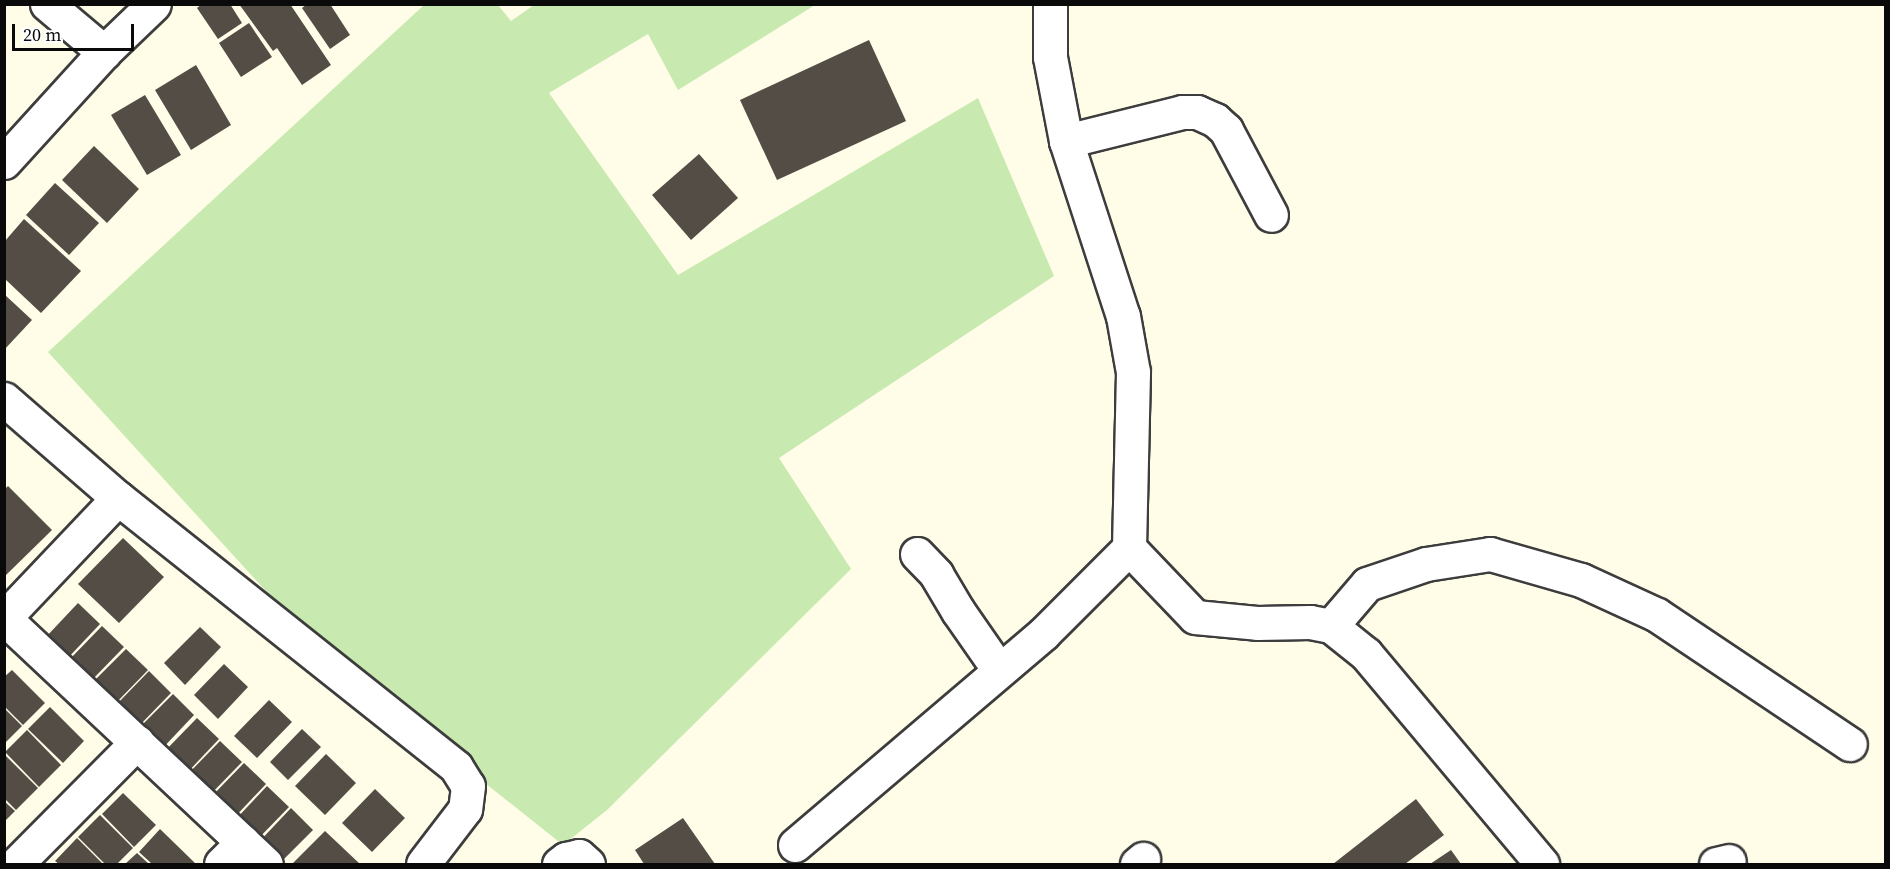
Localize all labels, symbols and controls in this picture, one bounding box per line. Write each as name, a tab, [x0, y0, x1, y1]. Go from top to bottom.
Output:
scale bar	[15, 12, 136, 50]
text: 20 m	[23, 22, 61, 47]

